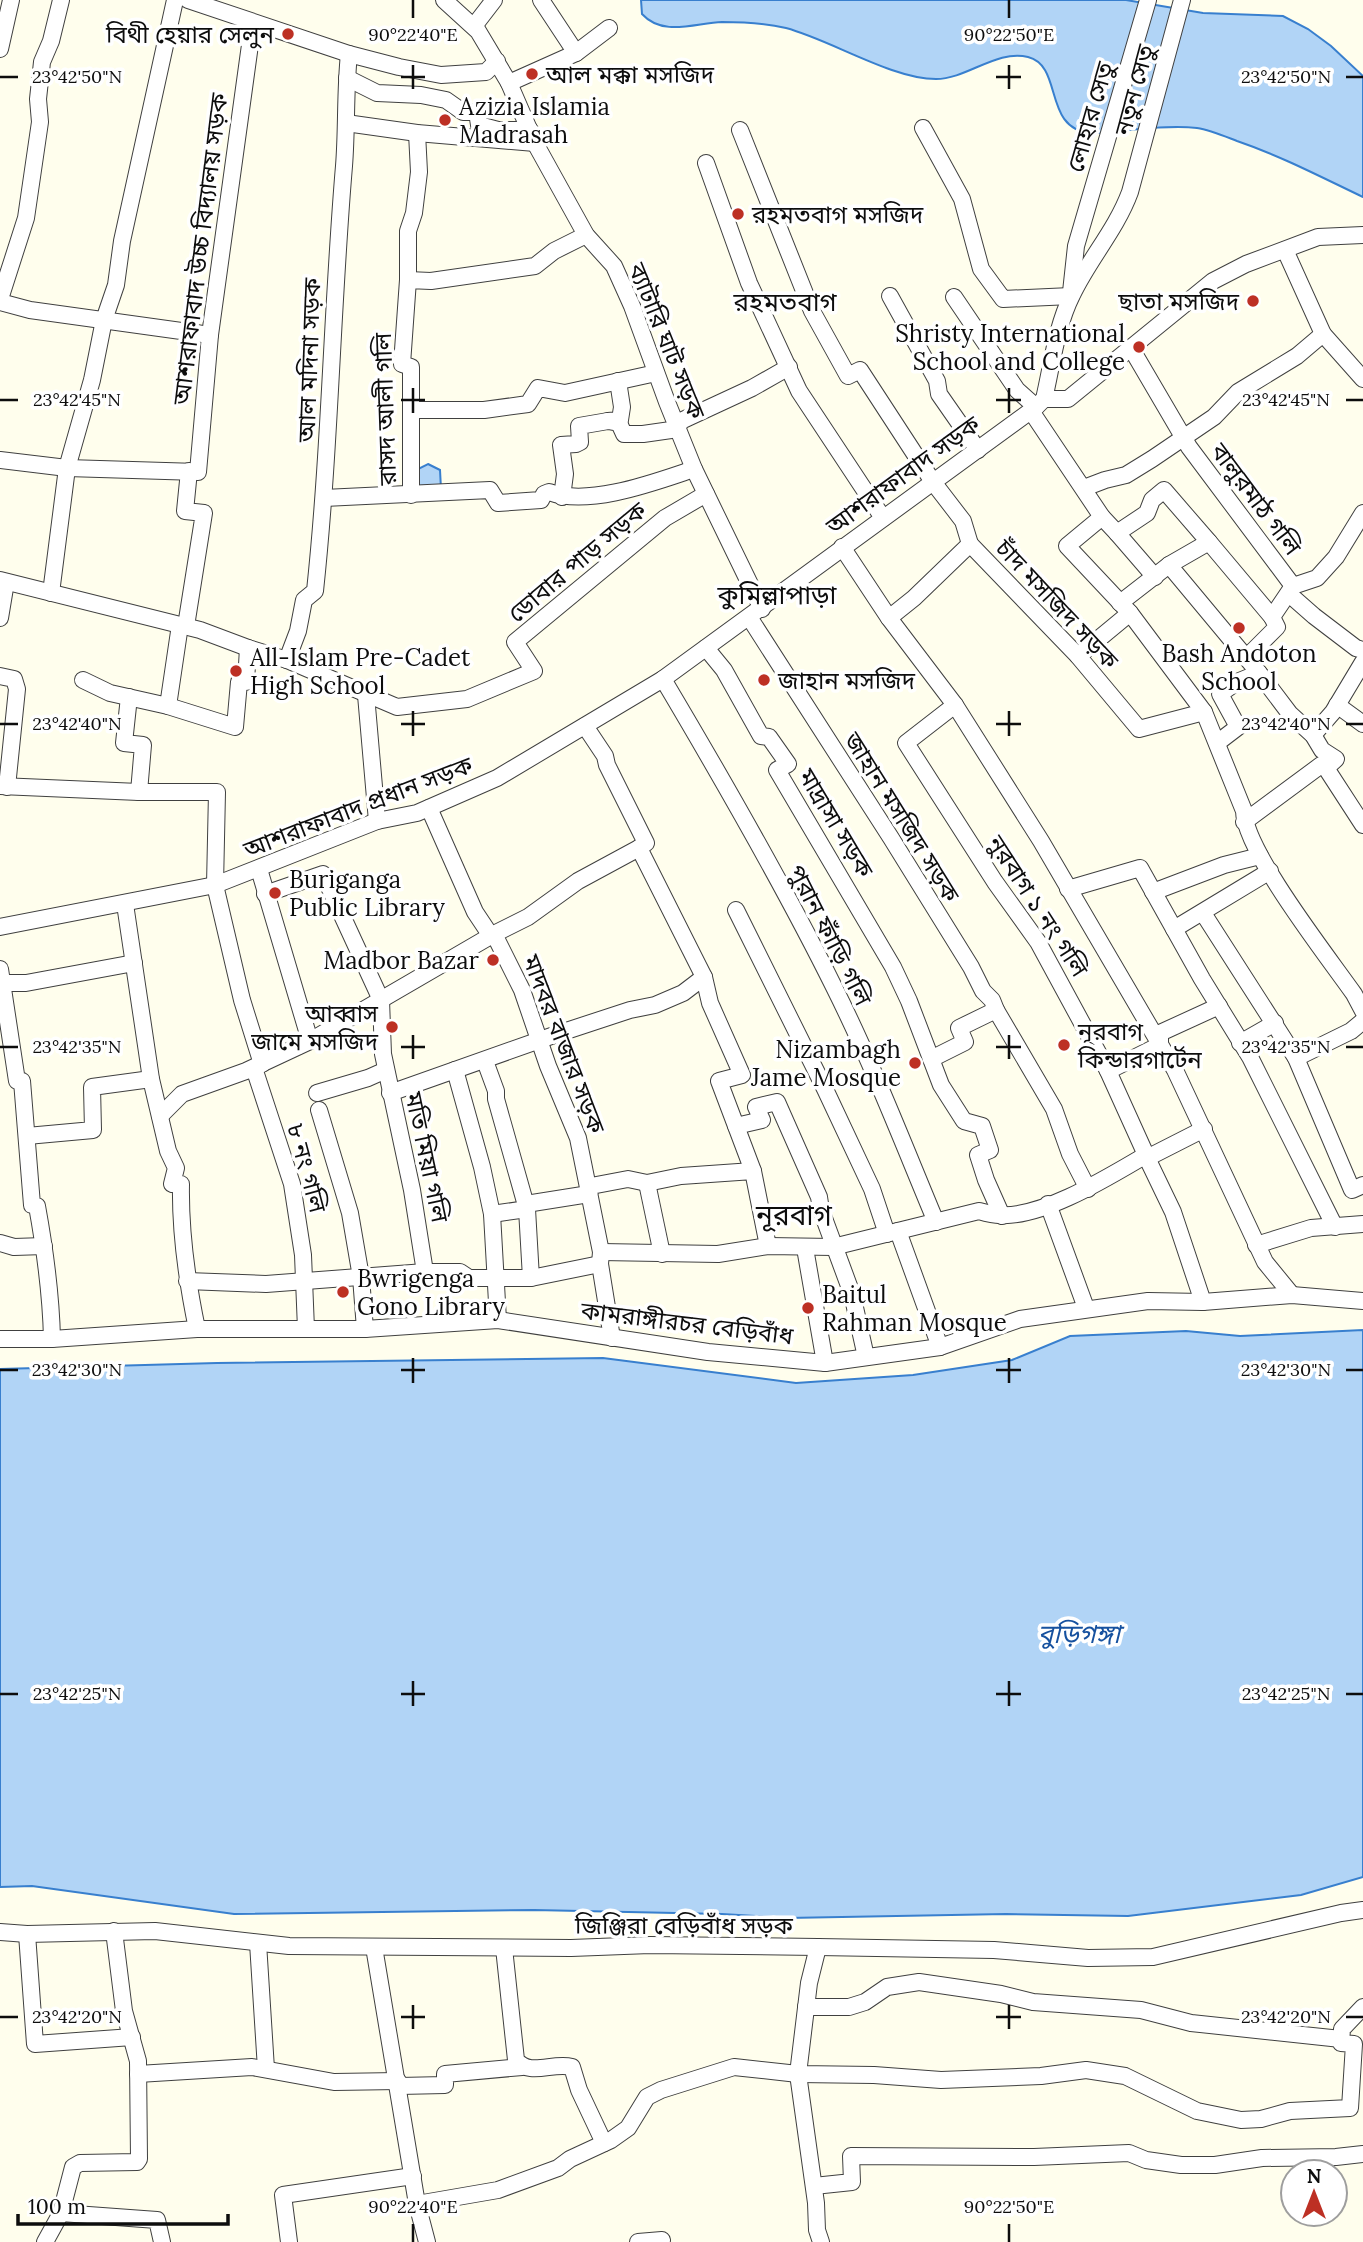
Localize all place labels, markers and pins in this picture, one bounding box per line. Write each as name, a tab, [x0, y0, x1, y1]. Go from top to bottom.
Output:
place label: বিথী হেয়ার সেলুন	[105, 19, 275, 50]
marker: বিথী হেয়ার সেলুন	[280, 26, 296, 42]
place label: আল মক্কা মসজিদ	[545, 59, 715, 90]
marker: আল মক্কা মসজিদ	[524, 66, 540, 82]
place label: Azizia Islamia Madrasah	[458, 91, 610, 150]
marker: Azizia Islamia Madrasah	[437, 112, 453, 128]
place label: রহমতবাগ মসজিদ	[751, 199, 924, 230]
marker: রহমতবাগ মসজিদ	[730, 206, 746, 222]
place label: ছাতা মসজিদ	[1117, 286, 1240, 317]
marker: ছাতা মসজিদ	[1245, 293, 1261, 309]
place label: Shristy International School and College	[895, 318, 1125, 377]
marker: Shristy International School and College	[1131, 339, 1147, 355]
marker: Bash Andoton School	[1231, 620, 1247, 636]
place label: Bash Andoton School	[1162, 638, 1317, 697]
place label: All-Islam Pre-Cadet High School	[249, 642, 471, 701]
marker: All-Islam Pre-Cadet High School	[228, 663, 244, 679]
place label: জাহান মসজিদ	[777, 665, 916, 696]
marker: জাহান মসজিদ	[756, 672, 772, 688]
place label: Buriganga Public Library	[289, 864, 445, 923]
marker: Buriganga Public Library	[267, 885, 283, 901]
place label: Madbor Bazar	[323, 945, 480, 976]
marker: Madbor Bazar	[485, 952, 501, 968]
place label: আব্বাস জামে মসজিদ	[250, 998, 379, 1057]
place label: নূরবাগ কিন্ডারগার্টেন	[1077, 1016, 1202, 1075]
marker: আব্বাস জামে মসজিদ	[384, 1019, 400, 1035]
place label: Nizambagh Jame Mosque	[750, 1034, 901, 1093]
marker: নূরবাগ কিন্ডারগার্টেন	[1056, 1037, 1072, 1053]
marker: Nizambagh Jame Mosque	[907, 1055, 923, 1071]
place label: Bwrigenga Gono Library	[357, 1263, 505, 1322]
place label: Baitul Rahman Mosque	[822, 1279, 1007, 1338]
marker: Bwrigenga Gono Library	[335, 1284, 351, 1300]
marker: Baitul Rahman Mosque	[800, 1300, 816, 1316]

